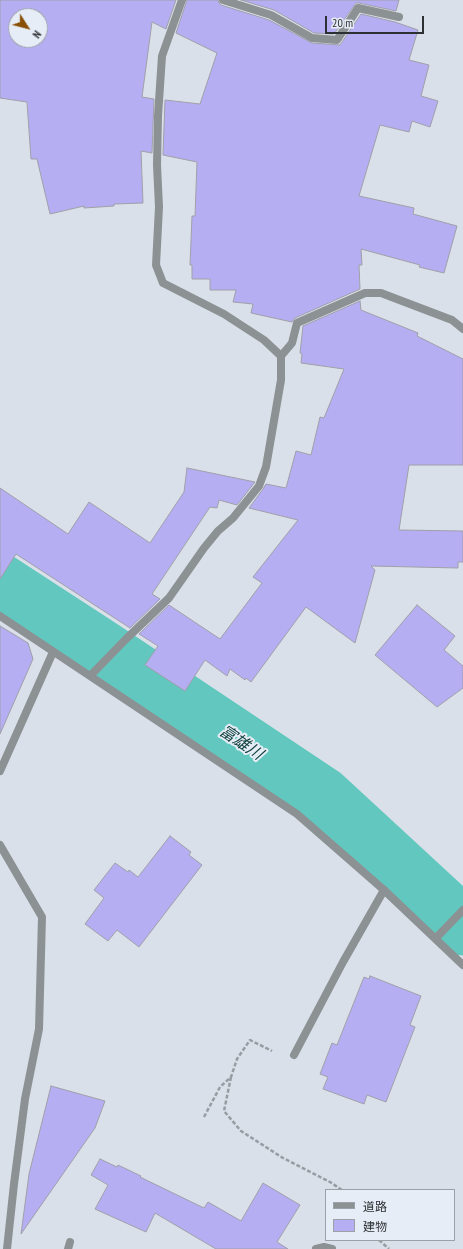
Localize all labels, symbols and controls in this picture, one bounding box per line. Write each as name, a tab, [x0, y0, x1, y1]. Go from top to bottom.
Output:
north arrow	[8, 8, 48, 48]
scale bar	[327, 8, 426, 34]
text: 20 m	[332, 15, 353, 30]
text: N	[29, 28, 44, 41]
water label: 富雄川	[216, 722, 266, 764]
legend	[325, 1189, 455, 1241]
text: 道路	[363, 1199, 387, 1214]
text: 建物	[363, 1219, 387, 1234]

